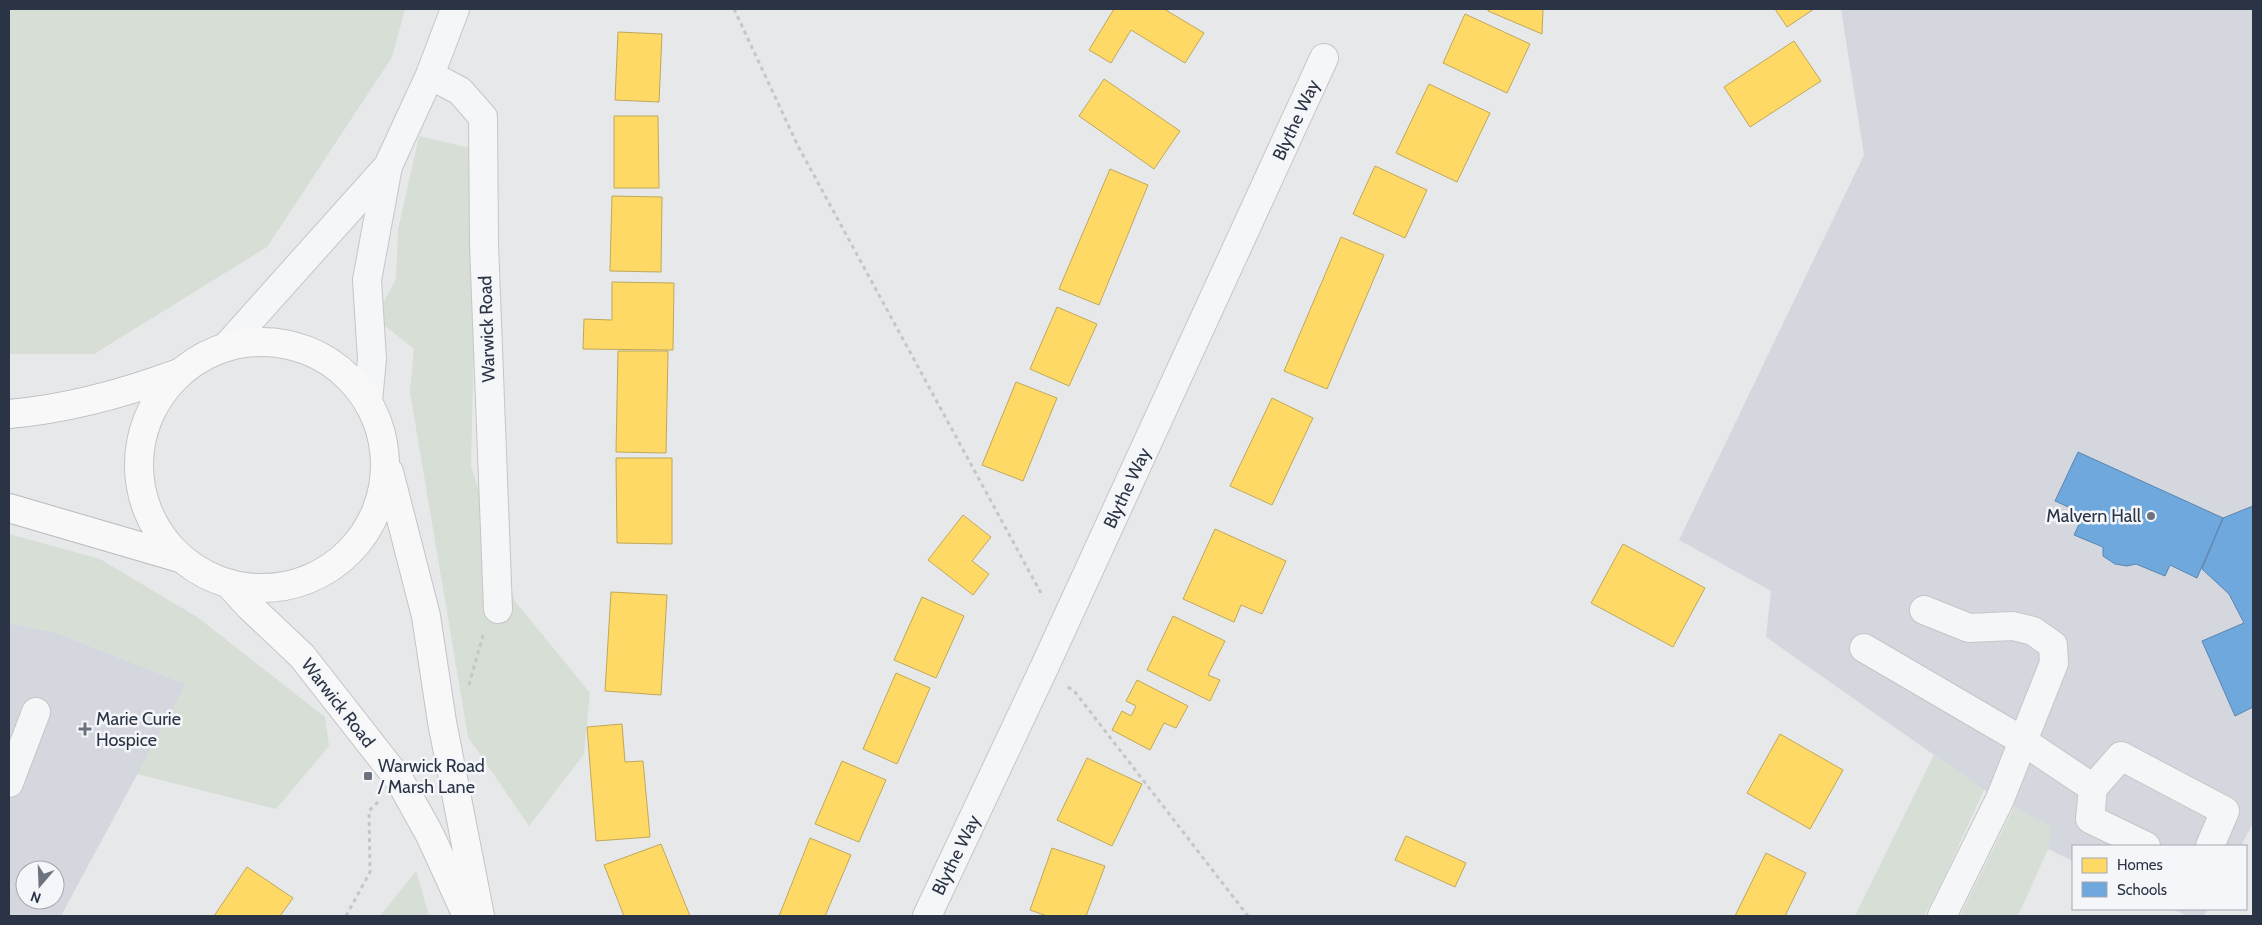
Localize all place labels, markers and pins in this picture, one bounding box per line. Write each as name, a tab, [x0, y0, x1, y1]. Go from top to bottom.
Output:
place label: Malvern Hall	[2046, 505, 2142, 527]
marker: Malvern Hall	[2145, 510, 2157, 522]
place label: Marie Curie Hospice	[96, 708, 181, 751]
marker: Marie Curie Hospice	[78, 722, 92, 736]
place label: Warwick Road / Marsh Lane	[377, 755, 485, 798]
marker: Warwick Road / Marsh Lane	[362, 770, 374, 782]

